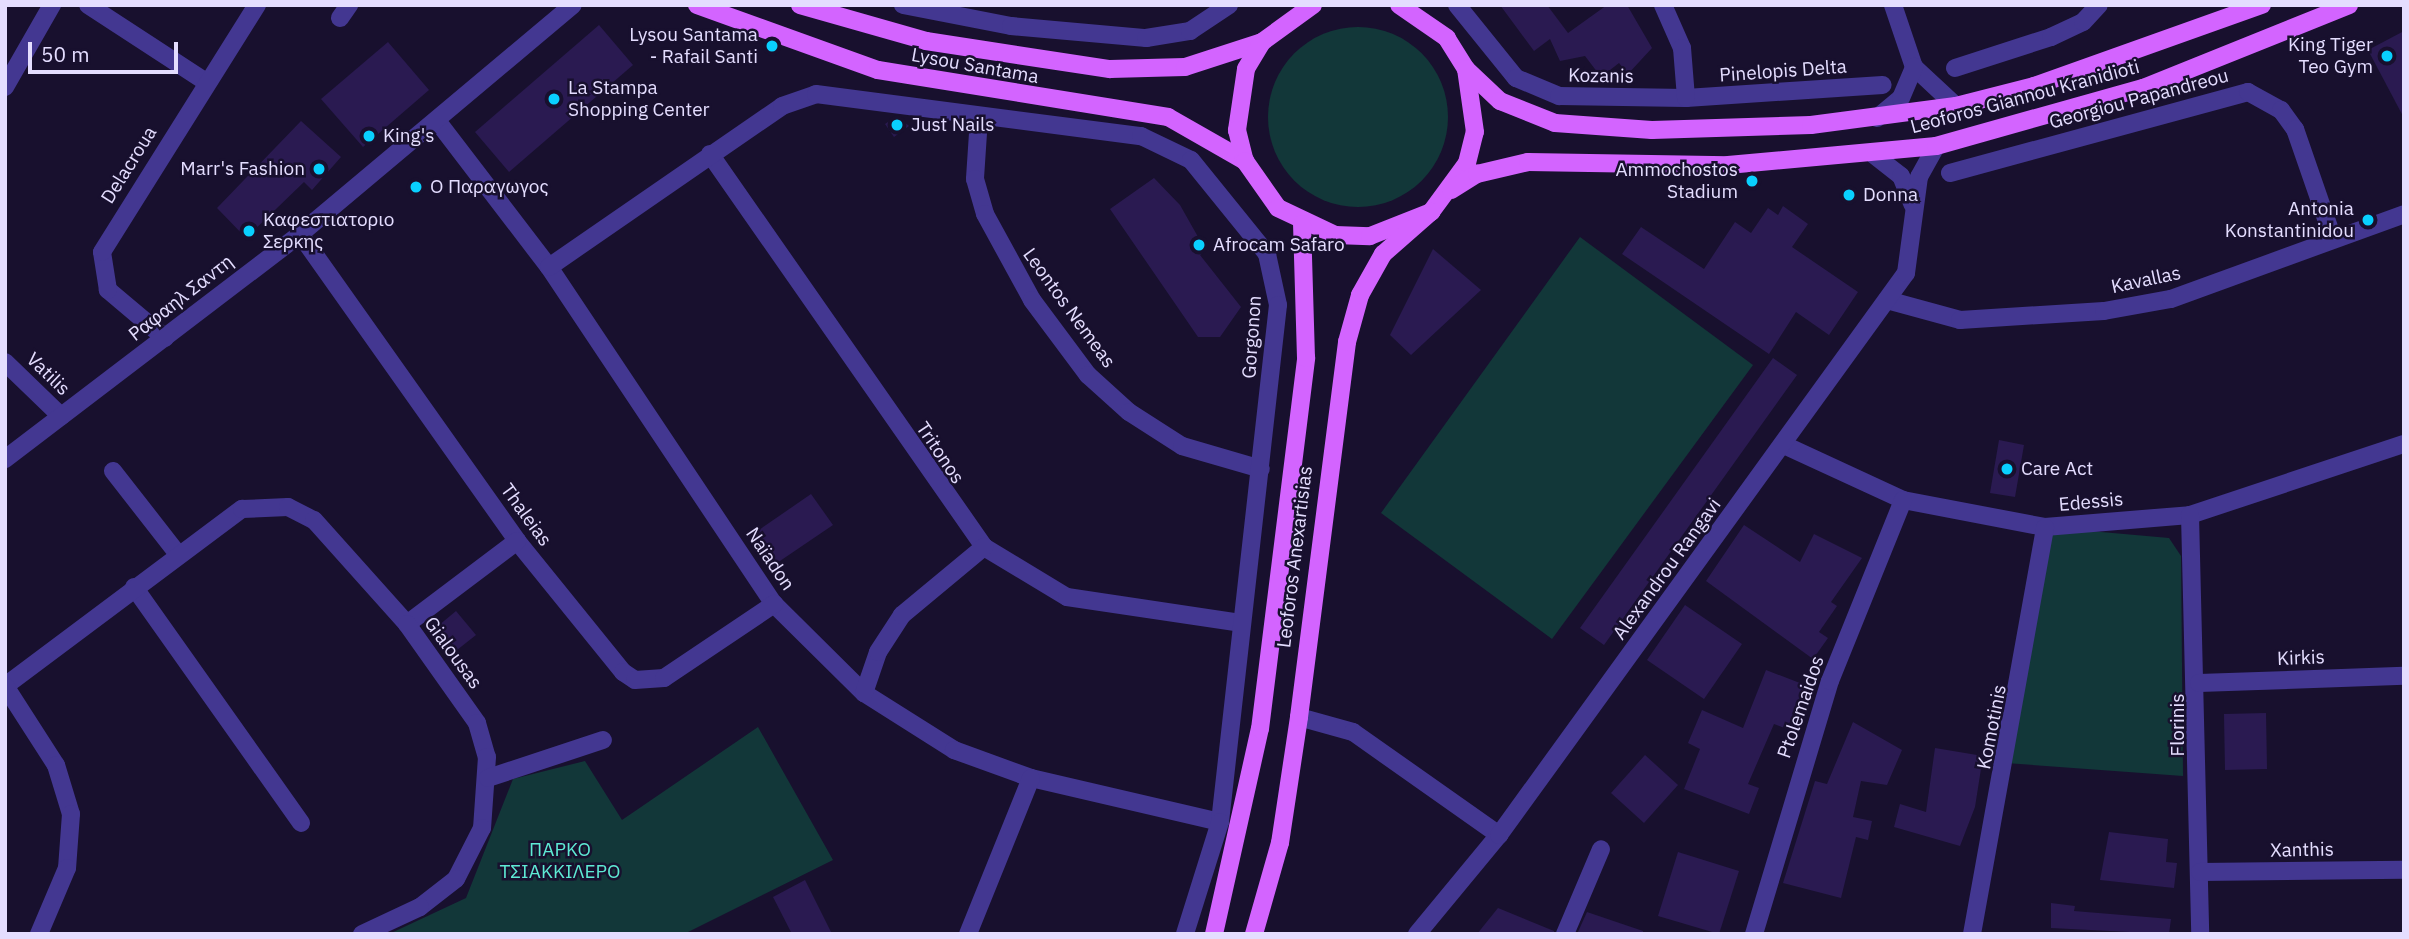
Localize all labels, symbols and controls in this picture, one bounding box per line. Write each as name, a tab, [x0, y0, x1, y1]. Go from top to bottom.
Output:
place label: Lysou Santama - Rafail Santi	[629, 24, 758, 68]
scale bar	[32, 28, 182, 72]
place label: King Tiger Teo Gym	[2288, 34, 2373, 78]
marker: Lysou Santama - Rafail Santi	[764, 38, 780, 54]
text: 50 m	[41, 40, 90, 68]
street label: Lysou Santama	[910, 44, 1040, 88]
marker: King Tiger Teo Gym	[2379, 48, 2395, 64]
street label: Pinelopis Delta	[1718, 55, 1848, 87]
street label: Leoforos Giannou Kranidioti	[1908, 55, 2142, 139]
street label: Kozanis	[1568, 64, 1634, 88]
street label: Georgiou Papandreou	[2047, 64, 2231, 134]
place label: La Stampa Shopping Center	[568, 77, 710, 121]
marker: La Stampa Shopping Center	[546, 91, 562, 107]
place label: Just Nails	[911, 114, 995, 136]
marker: Just Nails	[889, 117, 905, 133]
street label: Delacroua	[96, 122, 162, 208]
place label: King's	[383, 125, 435, 147]
marker: King's	[361, 128, 377, 144]
place label: Marr's Fashion	[180, 158, 305, 180]
place label: Ammochostos Stadium	[1615, 159, 1738, 203]
marker: Marr's Fashion	[311, 161, 327, 177]
marker: Ammochostos Stadium	[1744, 173, 1760, 189]
place label: Ο Παραγωγος	[430, 176, 549, 198]
marker: Ο Παραγωγος	[408, 179, 424, 195]
place label: Donna	[1863, 184, 1918, 206]
marker: Donna	[1841, 187, 1857, 203]
place label: Antonia Konstantinidou	[2225, 198, 2354, 242]
place label: Καφεστιατοριο Σερκης	[263, 209, 394, 253]
marker: Antonia Konstantinidou	[2360, 212, 2376, 228]
marker: Καφεστιατοριο Σερκης	[241, 223, 257, 239]
place label: Afrocam Safaro	[1213, 234, 1345, 256]
marker: Afrocam Safaro	[1191, 237, 1207, 253]
street label: Leontos Nemeas	[1018, 244, 1120, 372]
street label: Ραφαηλ Σαντη	[124, 250, 238, 346]
street label: Kavallas	[2109, 261, 2183, 299]
street label: Gorgonon	[1238, 295, 1266, 379]
street label: Vatilis	[21, 348, 75, 400]
street label: Tritonos	[911, 418, 969, 488]
place label: Care Act	[2021, 458, 2093, 480]
marker: Care Act	[1999, 461, 2015, 477]
street label: Leoforos Anexartisias	[1273, 465, 1317, 649]
street label: Thaleias	[496, 479, 556, 551]
street label: Edessis	[2058, 488, 2124, 516]
street label: Alexandrou Rangavi	[1608, 494, 1726, 644]
street label: Naïadon	[741, 523, 799, 595]
street label: Gialousas	[419, 613, 487, 693]
street label: Kirkis	[2277, 646, 2325, 670]
street label: Ptolemaidos	[1773, 653, 1829, 761]
street label: Komotinis	[1973, 683, 2011, 771]
street label: Florinis	[2167, 694, 2189, 756]
street label: Xanthis	[2270, 838, 2334, 862]
park label: ΠΑΡΚΟ ΤΣΙΑΚΚΙΛΕΡΟ	[499, 839, 621, 883]

